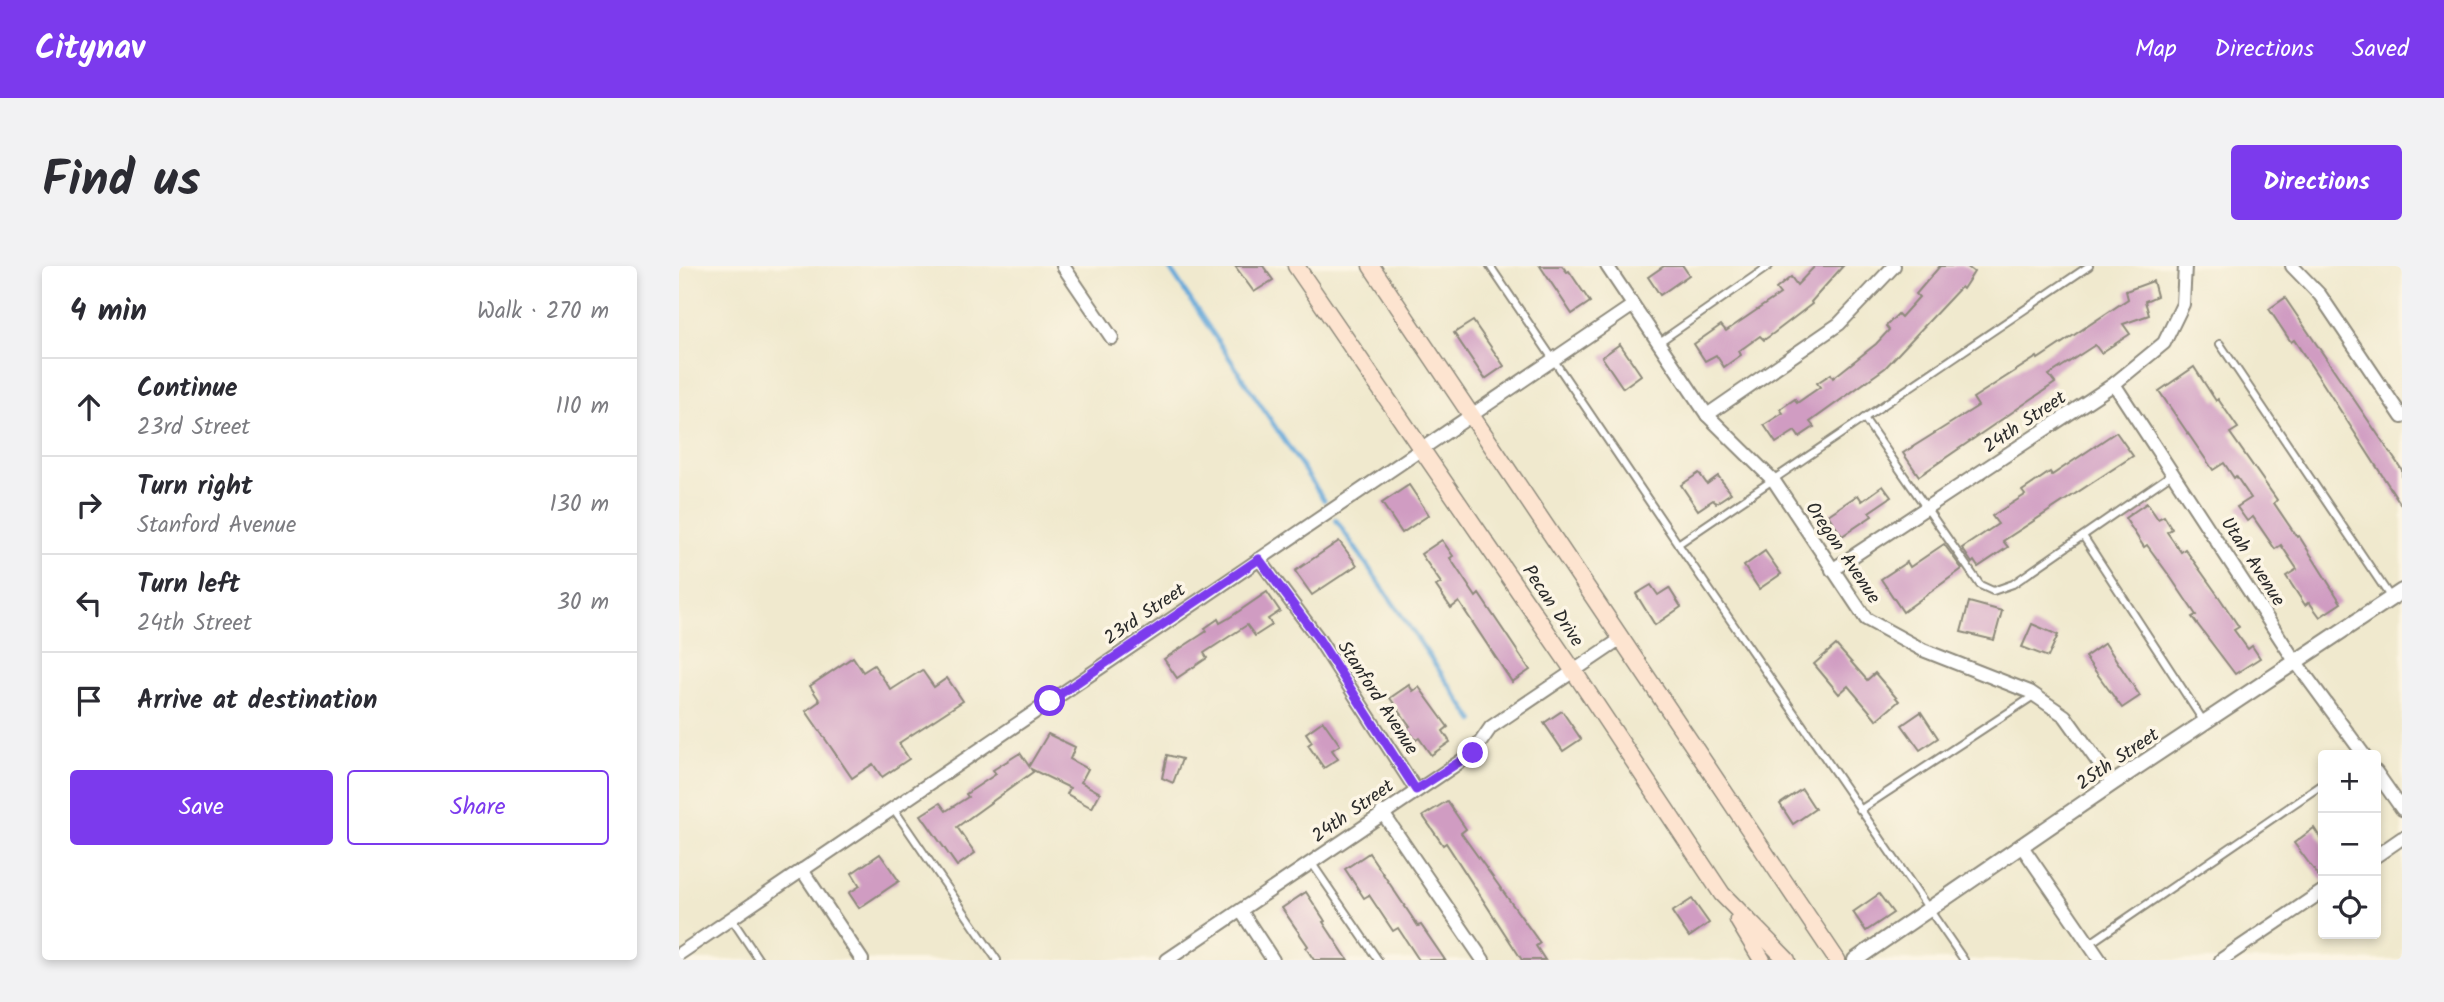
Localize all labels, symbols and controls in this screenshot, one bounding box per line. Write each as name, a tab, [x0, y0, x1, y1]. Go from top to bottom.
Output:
text: Citynav	[35, 23, 145, 76]
text: Map	[2135, 30, 2177, 69]
text: Directions	[2215, 30, 2314, 69]
text: Saved	[2352, 30, 2409, 69]
text: Find us	[42, 143, 200, 221]
button: Directions	[2231, 145, 2402, 220]
text: 4 min	[70, 288, 147, 336]
text: Walk · 270 m	[477, 294, 609, 330]
text: Continue	[137, 368, 238, 410]
street label: 24th Street	[1977, 383, 2073, 462]
icon: ahead	[70, 388, 108, 426]
text: 110 m	[556, 389, 609, 425]
text: 23rd Street	[137, 410, 250, 446]
text: Turn right	[137, 466, 253, 508]
icon: right	[70, 486, 108, 524]
text: 130 m	[550, 487, 609, 523]
street label: Oregon Avenue	[1797, 496, 1888, 611]
text: Stanford Avenue	[137, 508, 296, 544]
street label: Utah Avenue	[2212, 511, 2293, 613]
street label: Pecan Drive	[1514, 559, 1591, 654]
text: Turn left	[137, 564, 240, 606]
street label: 23rd Street	[1098, 576, 1193, 653]
icon: left	[70, 584, 108, 622]
text: 30 m	[557, 585, 609, 621]
text: 24th Street	[137, 606, 252, 642]
street label: Stanford Avenue	[1329, 635, 1426, 762]
text: Arrive at destination	[137, 680, 377, 722]
icon: arrive	[70, 682, 108, 720]
route start	[1034, 685, 1065, 716]
street label: 25th Street	[2071, 720, 2166, 799]
route end	[1457, 737, 1488, 768]
map controls	[2318, 750, 2381, 939]
button: +	[2318, 750, 2381, 813]
button: Save	[70, 770, 333, 845]
button: Share	[347, 770, 609, 845]
street label: 24th Street	[1306, 772, 1401, 851]
button: −	[2318, 813, 2381, 876]
button: locate	[2318, 876, 2381, 939]

